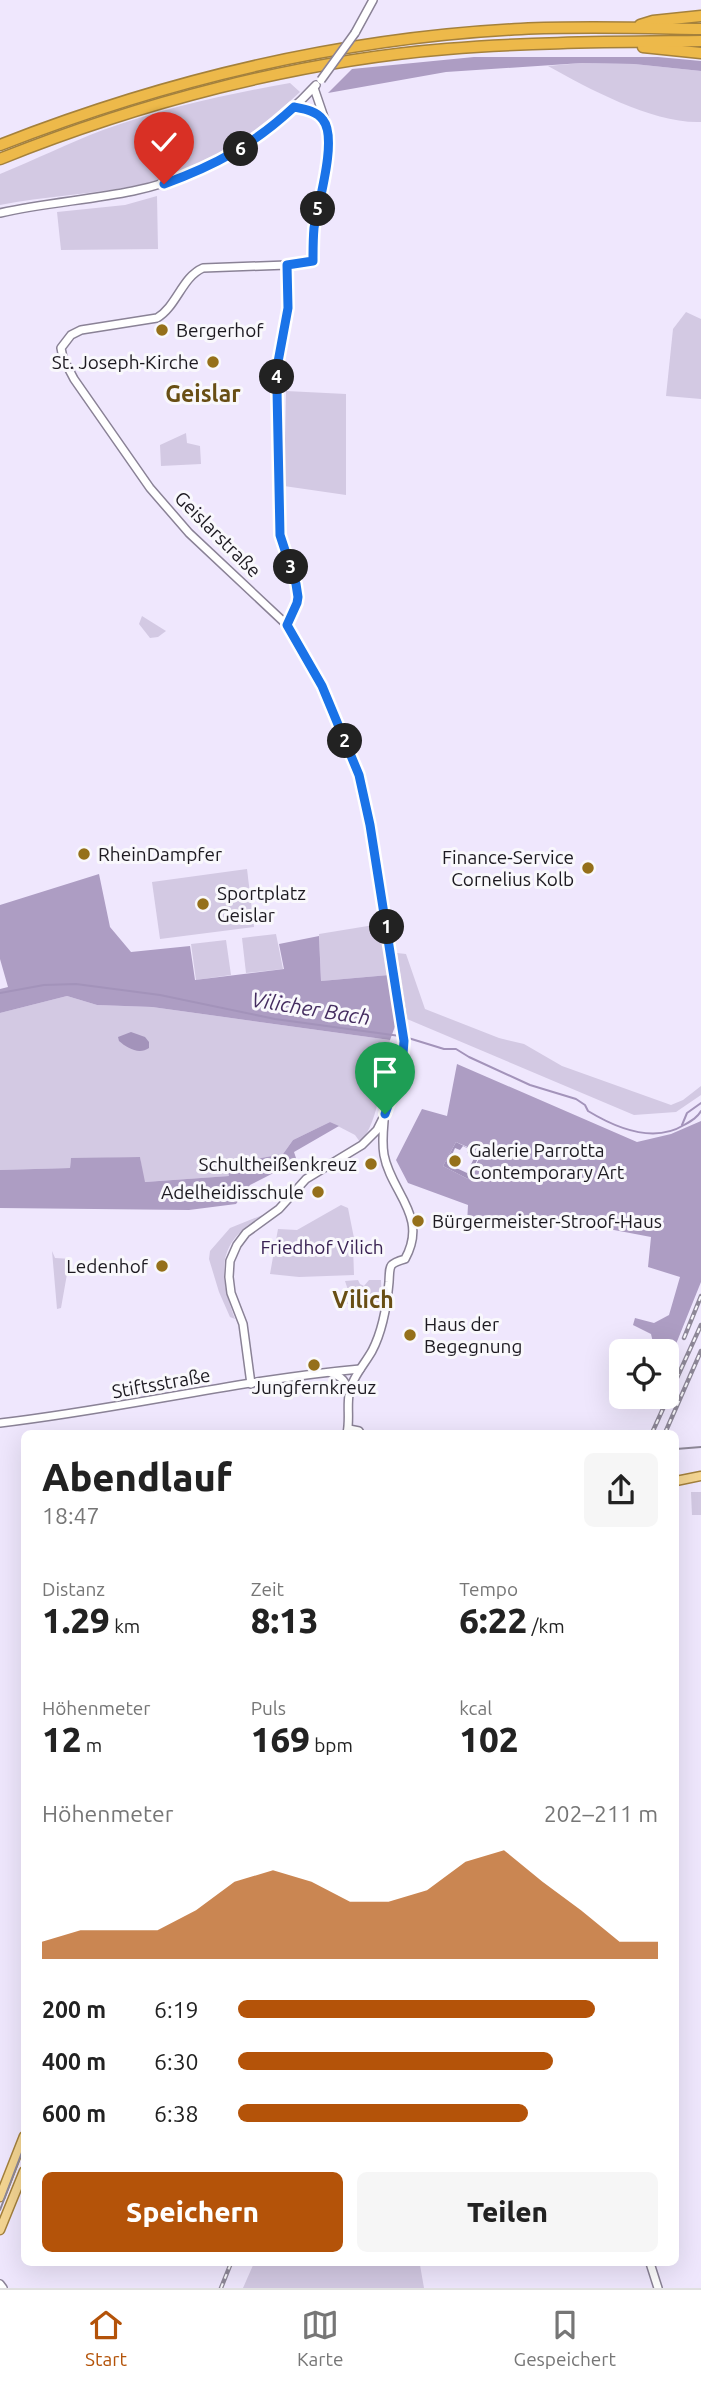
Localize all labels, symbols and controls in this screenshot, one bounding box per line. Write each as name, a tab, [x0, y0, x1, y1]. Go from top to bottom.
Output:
pin	[134, 112, 194, 184]
icon: check	[145, 123, 183, 161]
pin: 6	[224, 132, 258, 166]
text: 6	[235, 137, 246, 159]
pin: 5	[300, 192, 336, 227]
text: 5	[312, 197, 323, 219]
place label: Bergerhof	[176, 319, 264, 341]
marker: Bergerhof	[154, 322, 170, 338]
place label: St. Joseph-Kirche	[52, 351, 199, 373]
marker: St. Joseph-Kirche	[205, 354, 221, 370]
pin: 4	[260, 360, 294, 394]
text: 4	[271, 365, 282, 387]
district label: Geislar	[165, 381, 241, 406]
street label: Geislarstraße	[170, 486, 266, 582]
pin: 3	[274, 550, 308, 584]
text: 3	[285, 555, 296, 577]
pin: 2	[328, 724, 362, 758]
text: 2	[339, 729, 350, 751]
place label: RheinDampfer	[98, 843, 222, 865]
marker: RheinDampfer	[76, 846, 92, 862]
place label: Finance-Service Cornelius Kolb	[442, 846, 574, 890]
marker: Finance-Service Cornelius Kolb	[580, 860, 596, 876]
place label: Sportplatz Geislar	[217, 882, 306, 926]
marker: Sportplatz Geislar	[195, 896, 211, 912]
pin: 1	[370, 909, 404, 944]
text: 1	[381, 915, 392, 937]
water label: Vilicher Bach	[250, 987, 372, 1029]
pin	[355, 1042, 415, 1114]
icon: arrive	[366, 1053, 404, 1091]
place label: Galerie Parrotta Contemporary Art	[469, 1139, 625, 1183]
place label: Schultheißenkreuz	[198, 1153, 357, 1175]
marker: Galerie Parrotta Contemporary Art	[447, 1153, 463, 1169]
marker: Schultheißenkreuz	[363, 1156, 379, 1172]
place label: Adelheidisschule	[161, 1181, 304, 1203]
marker: Adelheidisschule	[310, 1184, 326, 1200]
place label: Bürgermeister-Stroof-Haus	[432, 1210, 662, 1232]
marker: Bürgermeister-Stroof-Haus	[410, 1213, 426, 1229]
park label: Friedhof Vilich	[260, 1236, 384, 1258]
place label: Ledenhof	[66, 1255, 149, 1277]
marker: Ledenhof	[154, 1258, 170, 1274]
district label: Vilich	[332, 1287, 394, 1312]
place label: Haus der Begegnung	[424, 1313, 522, 1357]
marker: Haus der Begegnung	[402, 1327, 418, 1343]
map controls	[609, 1339, 679, 1409]
button: locate	[609, 1339, 679, 1409]
marker: Jungfernkreuz	[306, 1357, 322, 1373]
street label: Stiftsstraße	[110, 1364, 212, 1402]
place label: Jungfernkreuz	[252, 1376, 377, 1398]
button: share	[584, 1453, 658, 1527]
text: Abendlauf	[42, 1456, 232, 1498]
text: 18:47	[42, 1503, 100, 1528]
text: Distanz	[42, 1578, 105, 1600]
text: Zeit	[251, 1578, 284, 1600]
text: Tempo	[459, 1578, 518, 1600]
text: 1.29	[42, 1600, 110, 1640]
text: 8:13	[251, 1600, 319, 1640]
text: 6:22	[459, 1600, 527, 1640]
text: km	[110, 1615, 140, 1637]
text: /km	[527, 1615, 565, 1637]
text: Höhenmeter	[42, 1697, 151, 1719]
text: Puls	[251, 1697, 286, 1719]
text: kcal	[459, 1697, 492, 1719]
text: 12	[42, 1719, 81, 1759]
text: 169	[251, 1719, 310, 1759]
text: 102	[459, 1719, 519, 1759]
text: m	[81, 1734, 102, 1756]
text: bpm	[310, 1734, 353, 1756]
text: Höhenmeter	[42, 1801, 173, 1826]
text: 202–211 m	[544, 1801, 658, 1826]
text: 200 m	[42, 1997, 106, 2022]
text: 6:19	[154, 1997, 199, 2022]
text: 400 m	[42, 2049, 106, 2074]
text: 6:30	[154, 2049, 199, 2074]
text: 600 m	[42, 2101, 106, 2126]
text: 6:38	[154, 2101, 199, 2126]
button: Speichern	[42, 2172, 343, 2252]
button: Teilen	[357, 2172, 658, 2252]
tab: Start	[85, 2306, 127, 2370]
tab: Karte	[297, 2306, 343, 2370]
tab: Gespeichert	[514, 2306, 616, 2370]

